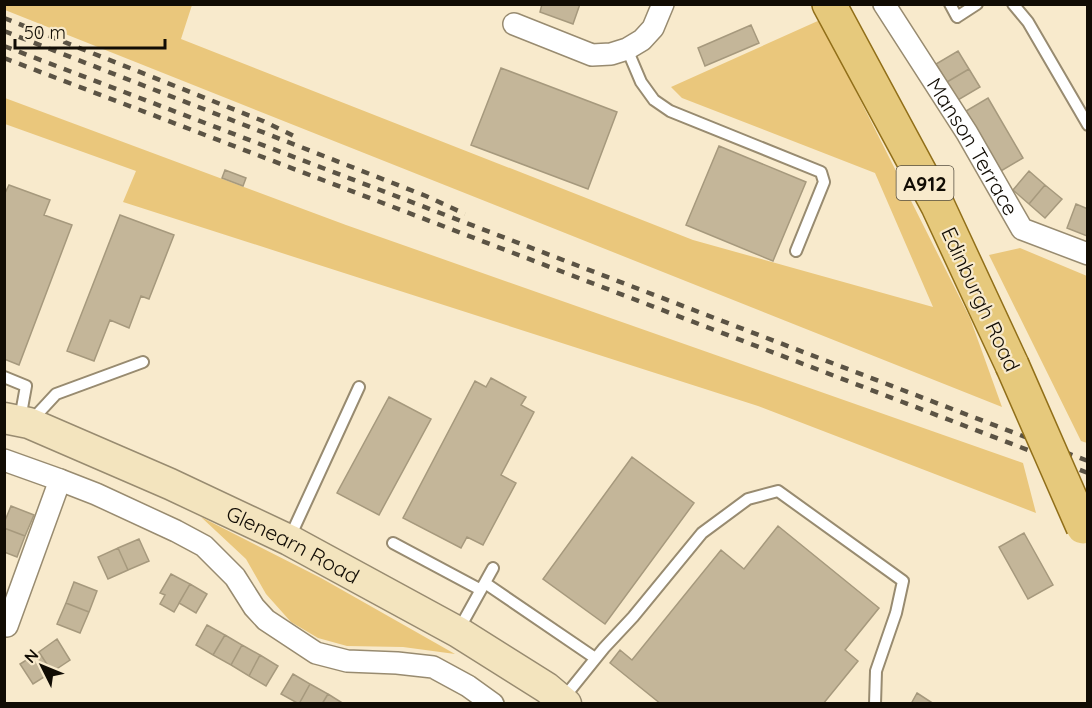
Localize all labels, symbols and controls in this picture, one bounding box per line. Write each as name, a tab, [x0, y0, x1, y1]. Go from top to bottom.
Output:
scale bar	[15, 12, 165, 50]
text: 50 m	[24, 21, 66, 44]
street label: Manson Terrace	[922, 73, 1024, 220]
road number: A912	[896, 166, 954, 200]
street label: Edinburgh Road	[936, 223, 1026, 375]
street label: Glenearn Road	[222, 499, 364, 589]
north arrow	[12, 636, 72, 696]
text: N	[20, 645, 42, 667]

